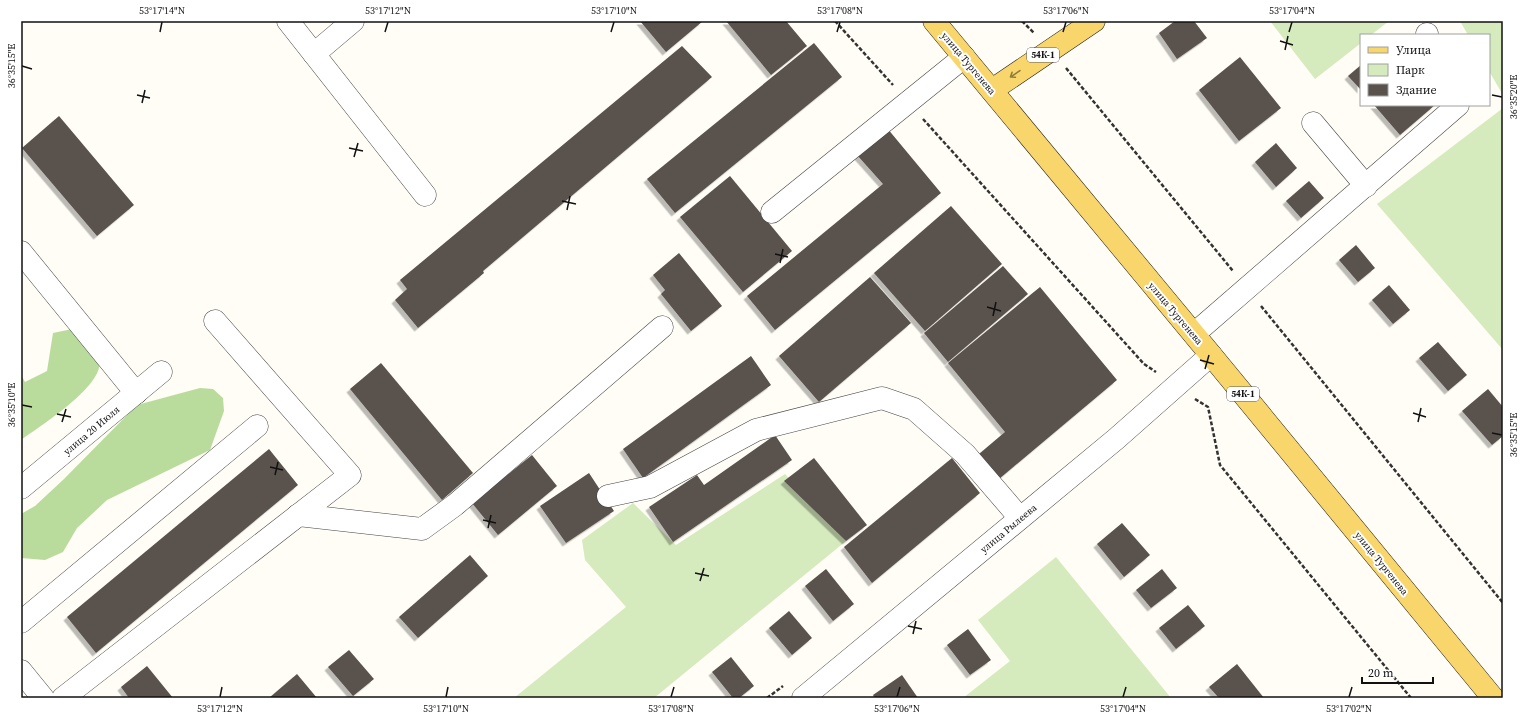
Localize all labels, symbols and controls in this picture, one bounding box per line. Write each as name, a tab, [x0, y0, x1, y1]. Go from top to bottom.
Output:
text: 53°17'14"N	[139, 4, 185, 17]
text: 53°17'12"N	[365, 4, 411, 17]
text: 53°17'10"N	[591, 4, 637, 17]
text: 53°17'08"N	[817, 4, 863, 17]
text: 53°17'06"N	[1043, 4, 1089, 17]
text: 53°17'04"N	[1269, 4, 1315, 17]
street label: улица Тургенева	[939, 29, 999, 98]
legend	[1360, 34, 1490, 106]
text: Улица	[1396, 42, 1432, 58]
text: 36°35'15"E	[5, 44, 18, 88]
road number: 54К-1	[1027, 48, 1059, 62]
text: Парк	[1396, 62, 1425, 78]
one-way arrow	[1010, 70, 1021, 78]
text: 36°35'20"E	[1507, 75, 1520, 119]
text: Здание	[1396, 82, 1437, 98]
street label: улица Тургенева	[1146, 279, 1206, 348]
text: 36°35'10"E	[5, 383, 18, 427]
road number: 54К-1	[1227, 387, 1259, 401]
street label: улица 20 Июля	[60, 403, 122, 458]
text: 36°35'15"E	[1507, 413, 1520, 457]
street label: улица Рылеева	[977, 500, 1040, 556]
street label: улица Тургенева	[1352, 529, 1412, 598]
scale bar	[1362, 659, 1433, 685]
text: 20 m	[1368, 665, 1394, 681]
text: 53°17'12"N	[197, 702, 243, 715]
text: 53°17'10"N	[423, 702, 469, 715]
text: 53°17'08"N	[648, 702, 694, 715]
text: 53°17'06"N	[874, 702, 920, 715]
text: 53°17'04"N	[1100, 702, 1146, 715]
text: 53°17'02"N	[1326, 702, 1372, 715]

